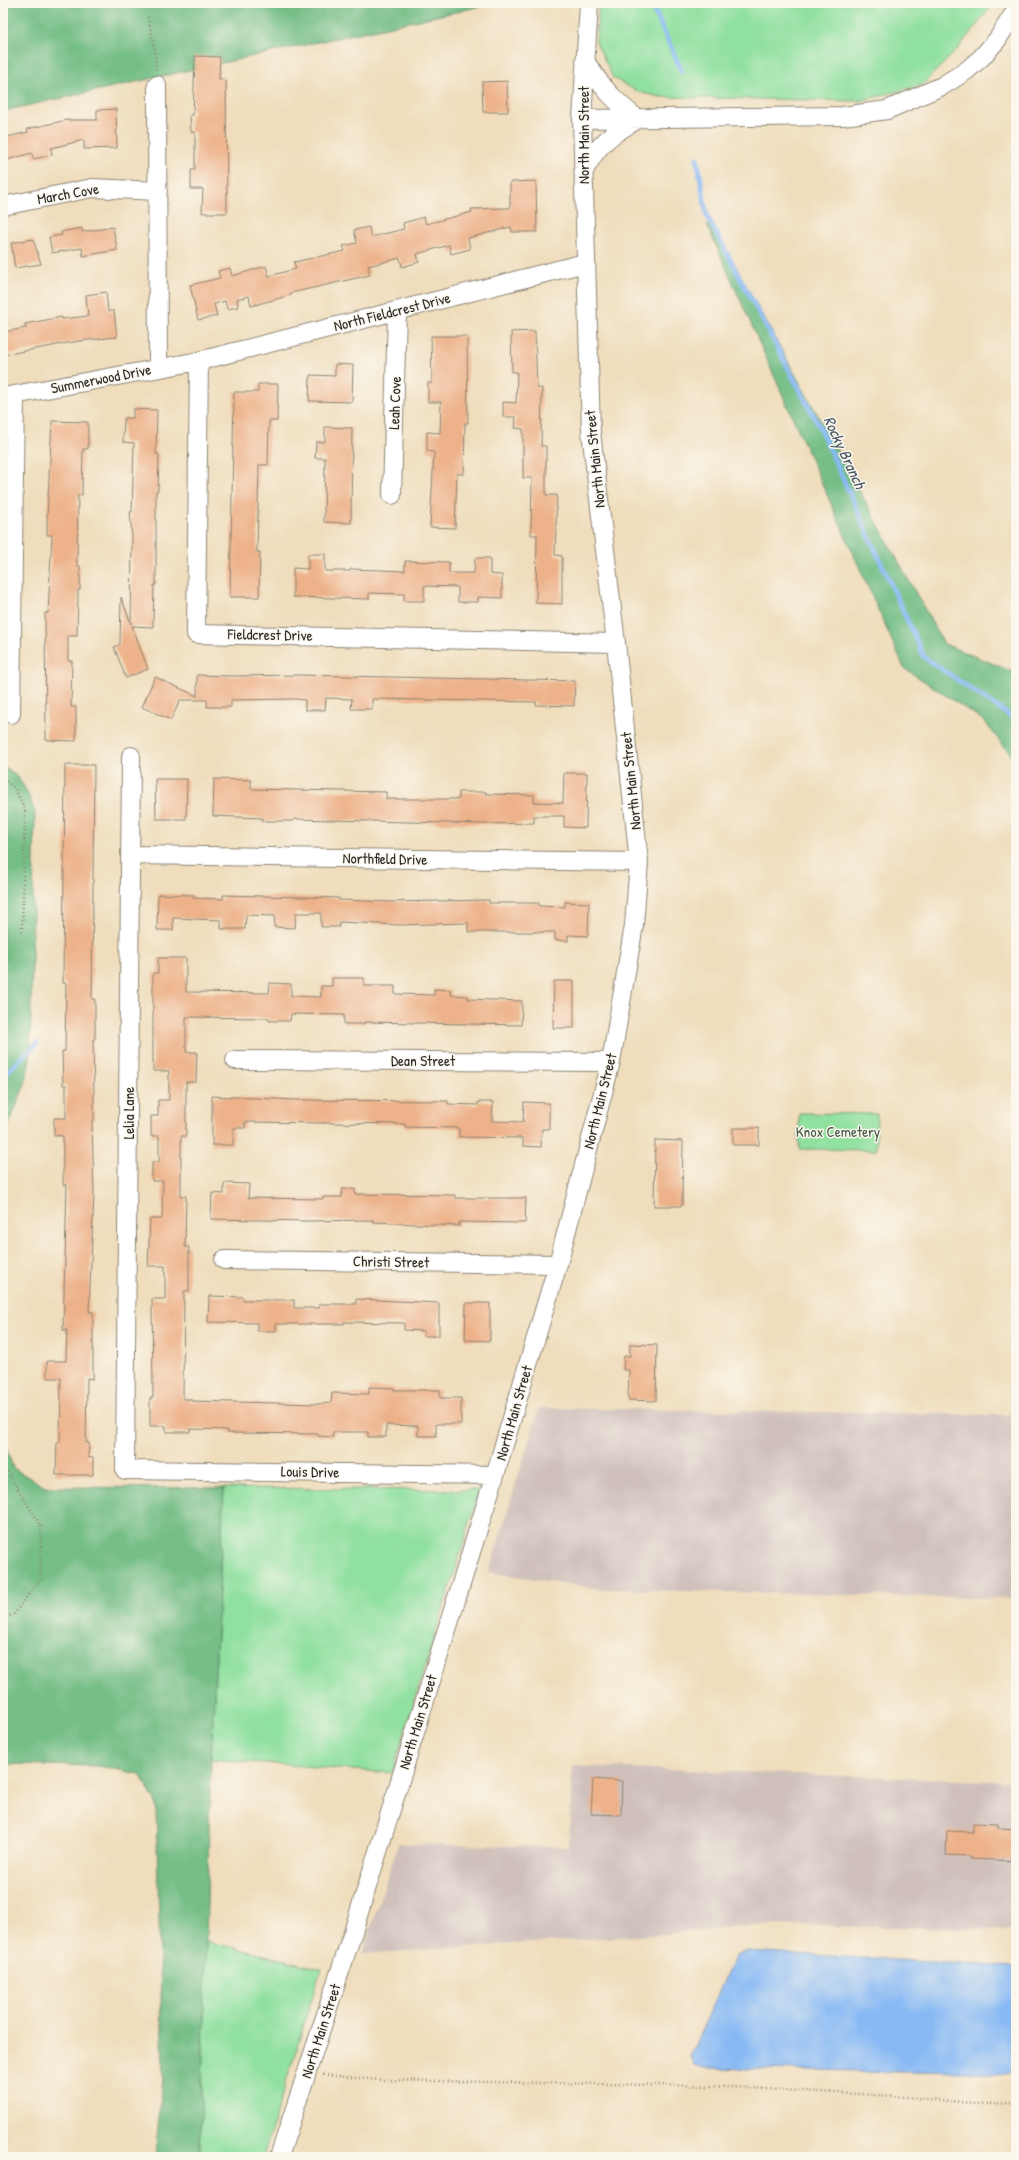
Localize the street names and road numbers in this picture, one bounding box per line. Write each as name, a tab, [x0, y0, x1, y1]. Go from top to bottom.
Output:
street label: North Main Street	[573, 85, 594, 184]
street label: March Cove	[35, 178, 100, 209]
street label: North Fieldcrest Drive	[331, 287, 453, 336]
street label: Summerwood Drive	[49, 359, 153, 399]
street label: Leah Cove	[383, 376, 406, 430]
street label: North Main Street	[579, 408, 610, 509]
street label: Fieldcrest Drive	[226, 623, 313, 646]
street label: North Main Street	[615, 730, 646, 831]
street label: Northfield Drive	[342, 847, 428, 870]
street label: Dean Street	[391, 1050, 456, 1071]
street label: North Main Street	[577, 1050, 622, 1151]
street label: Lelia Lane	[118, 1087, 139, 1139]
street label: Christi Street	[353, 1250, 430, 1273]
street label: North Main Street	[490, 1362, 537, 1463]
street label: Louis Drive	[281, 1460, 339, 1483]
street label: North Main Street	[393, 1671, 442, 1772]
street label: North Main Street	[295, 1980, 346, 2081]

